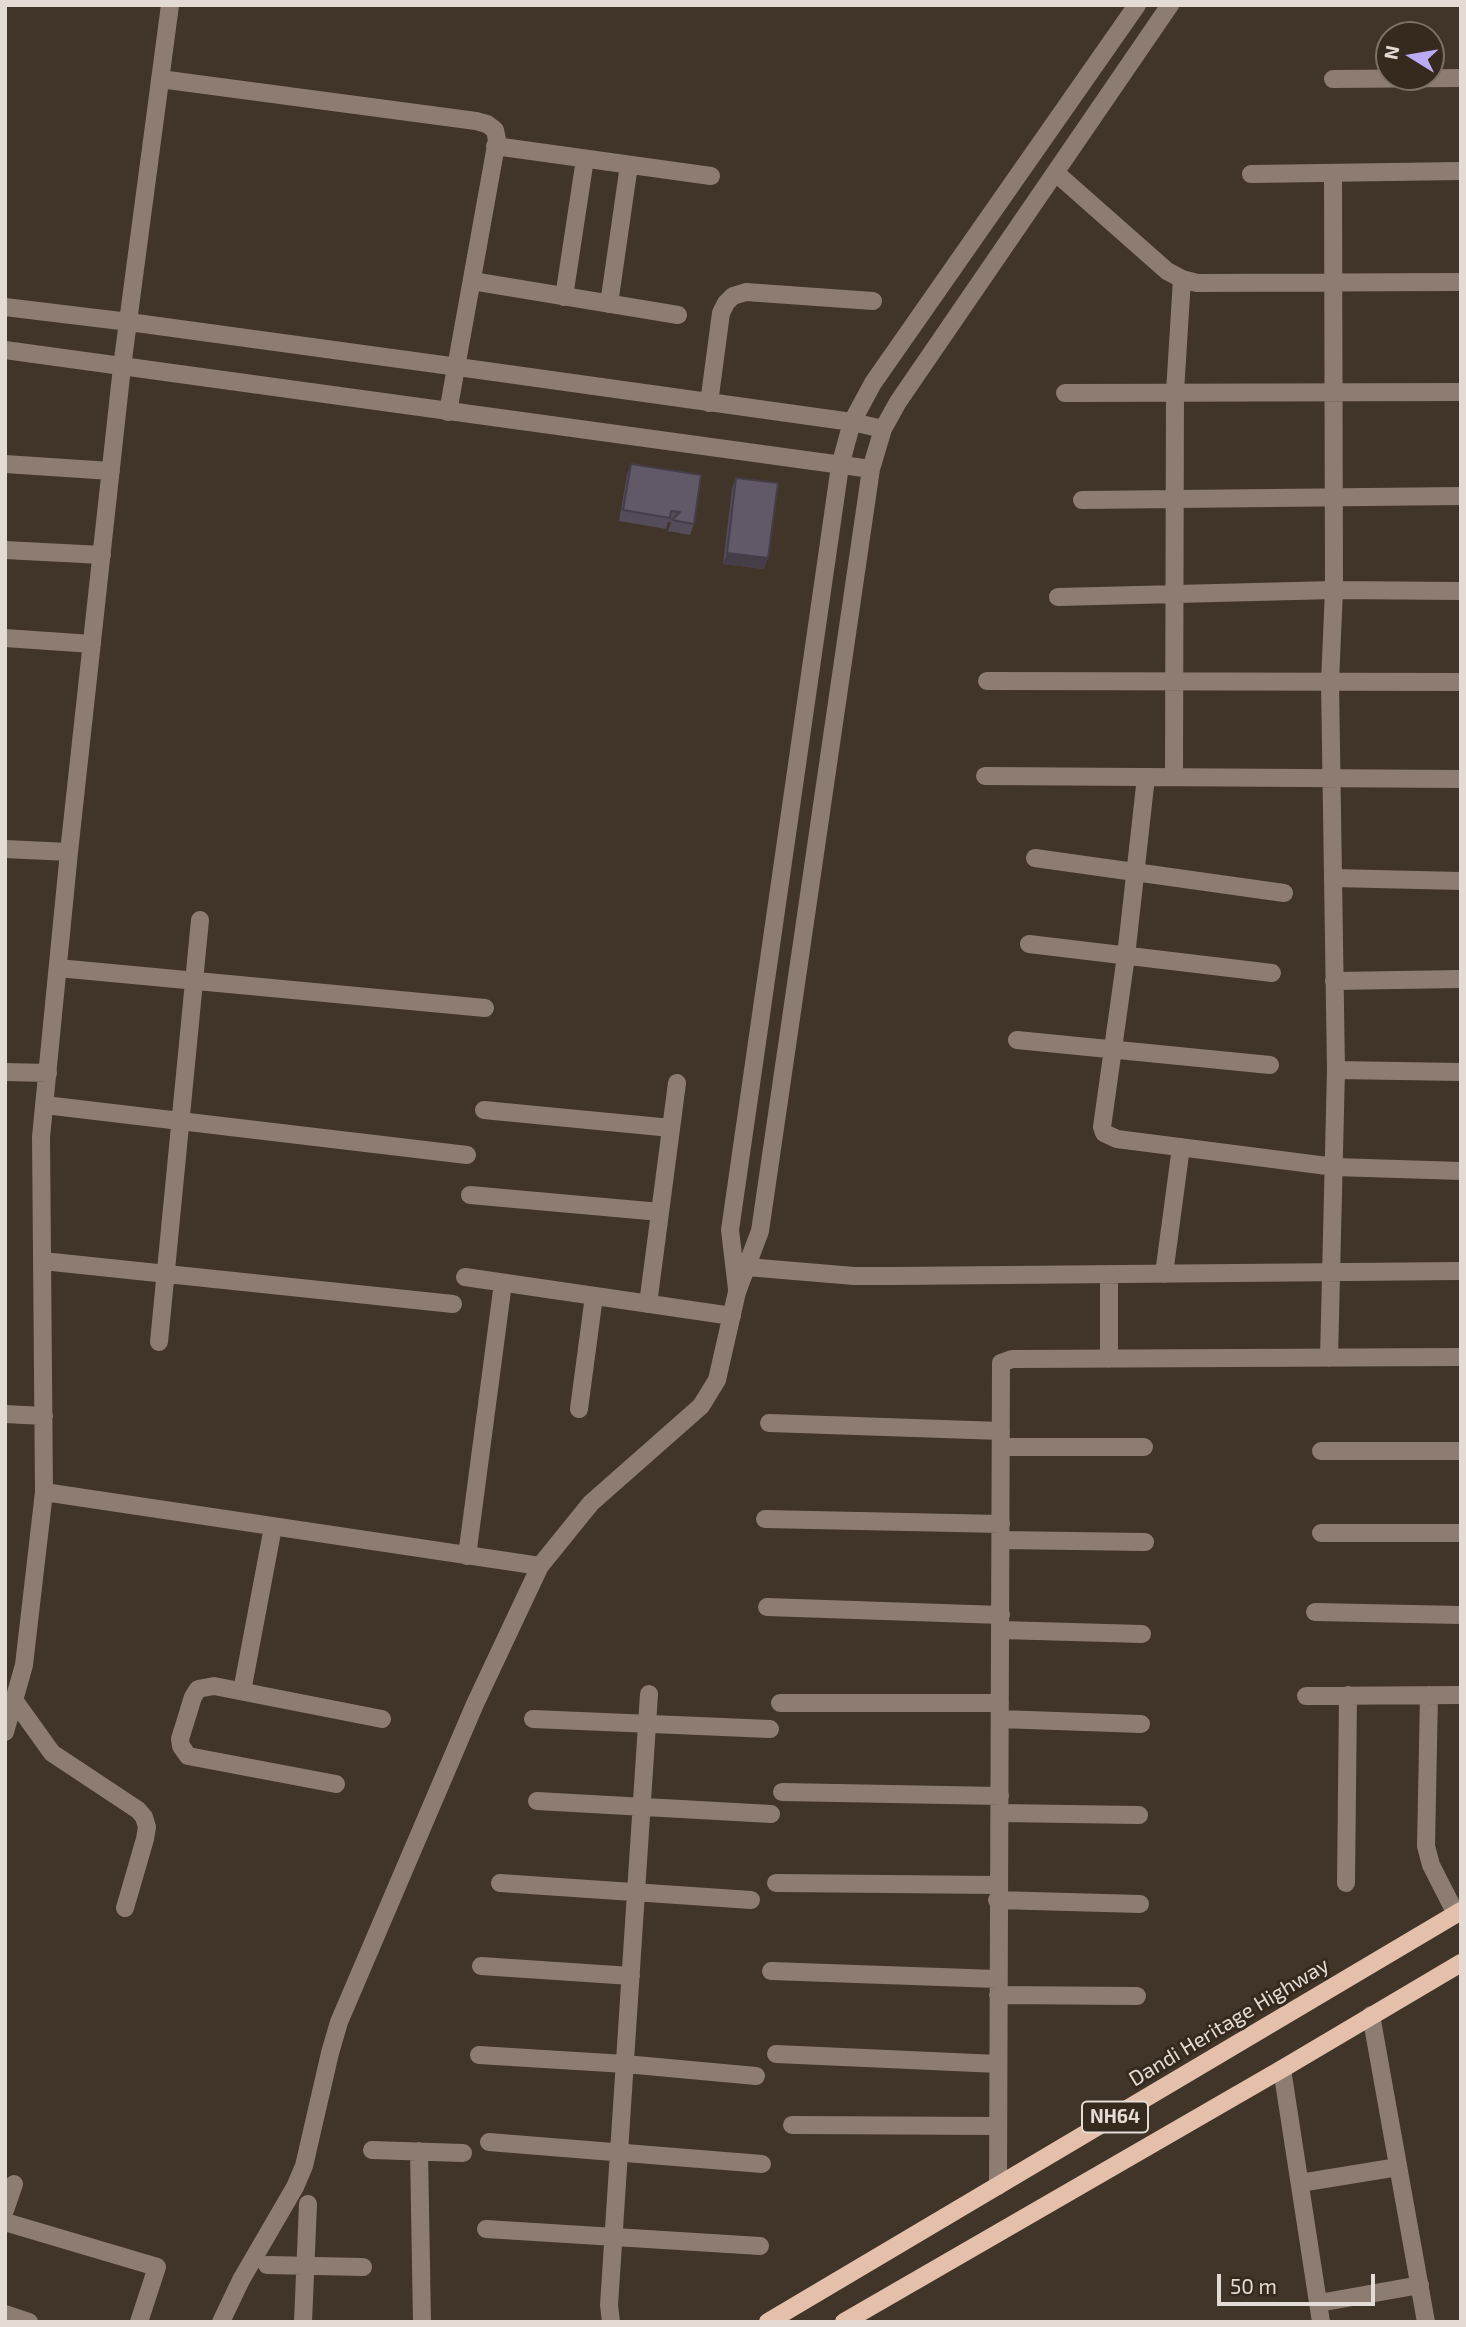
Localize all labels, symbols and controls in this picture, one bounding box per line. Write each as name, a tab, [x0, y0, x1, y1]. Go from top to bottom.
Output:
north arrow	[1375, 21, 1445, 91]
text: N	[1378, 43, 1403, 61]
street label: Dandi Heritage Highway	[1124, 1952, 1334, 2092]
road number: NH64	[1082, 2102, 1148, 2132]
scale bar	[1221, 2260, 1378, 2304]
text: 50 m	[1230, 2273, 1277, 2298]

